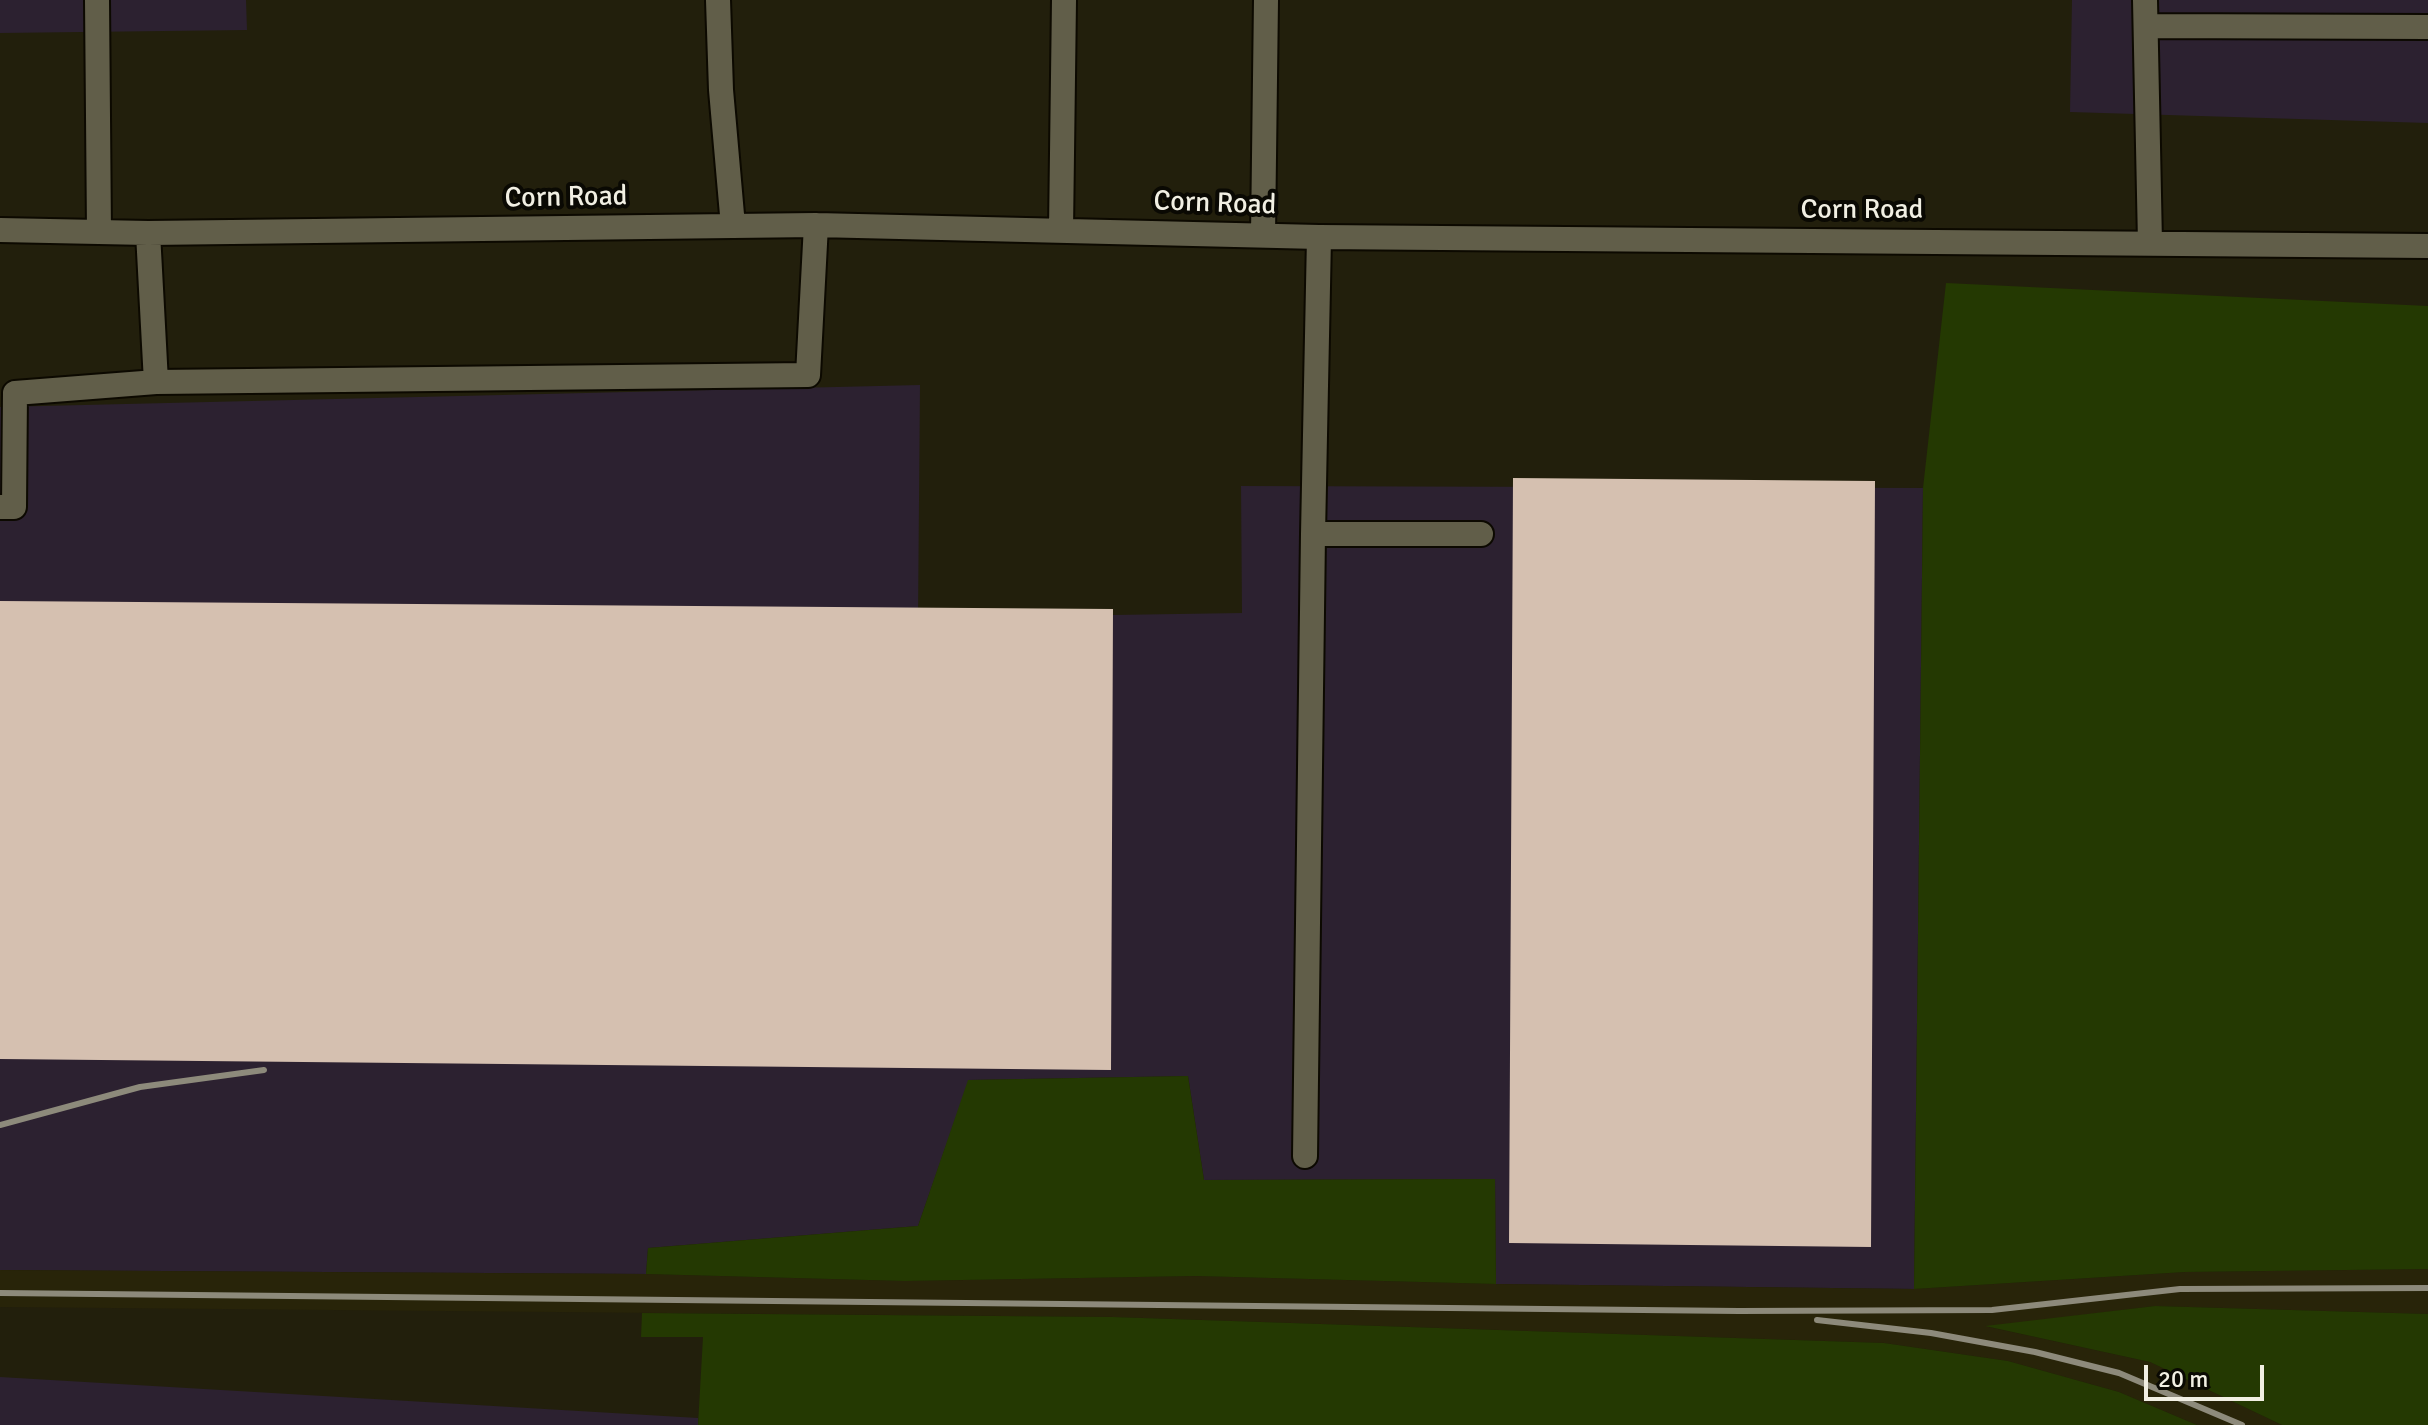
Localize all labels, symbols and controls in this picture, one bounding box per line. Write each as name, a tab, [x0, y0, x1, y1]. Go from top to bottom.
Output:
street label: Corn Road	[504, 180, 628, 216]
street label: Corn Road	[1153, 185, 1277, 223]
street label: Corn Road	[1801, 194, 1923, 228]
scale bar	[2148, 1349, 2268, 1399]
text: 20 m	[2158, 1364, 2208, 1394]

